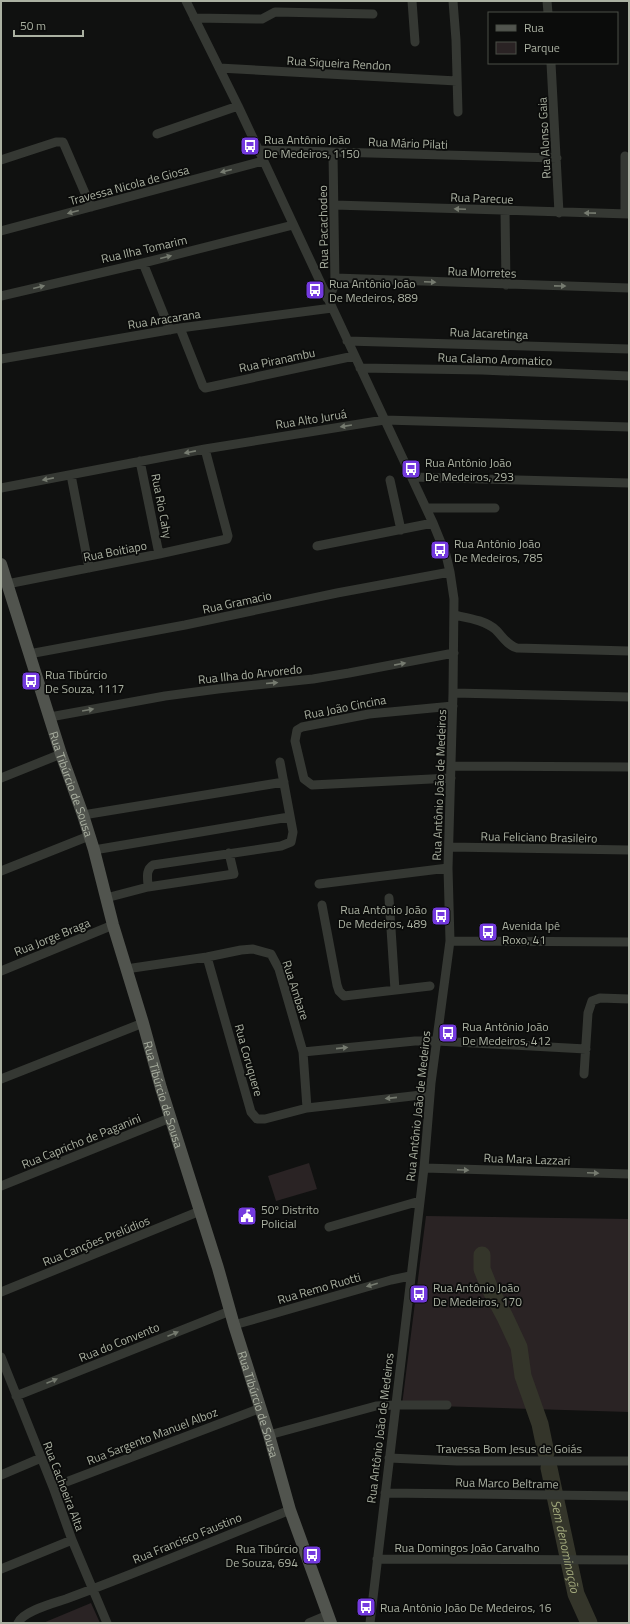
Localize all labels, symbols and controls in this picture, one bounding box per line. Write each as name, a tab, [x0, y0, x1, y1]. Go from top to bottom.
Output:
scale bar	[14, 12, 83, 38]
legend	[488, 12, 618, 64]
text: 50 m	[20, 16, 46, 35]
text: Rua	[524, 18, 544, 37]
text: Parque	[524, 38, 560, 57]
street label: Rua Siqueira Rendon	[286, 51, 392, 75]
street label: Rua Alonso Gaia	[532, 97, 556, 179]
place label: Rua Antônio João De Medeiros, 1150	[264, 130, 360, 163]
street label: Rua Mário Pilati	[368, 132, 448, 154]
bus stop icon: Rua Antônio João De Medeiros, 1150	[239, 135, 261, 157]
street label: Travessa Nicola de Giosa	[67, 160, 191, 210]
one-way arrow	[219, 168, 231, 174]
street label: Rua Pacachodeo	[313, 185, 333, 269]
street label: Rua Parecue	[450, 187, 514, 209]
one-way arrow	[454, 206, 466, 213]
one-way arrow	[67, 209, 79, 215]
one-way arrow	[583, 210, 596, 216]
street label: Rua Ilha Tomarim	[99, 230, 189, 268]
one-way arrow	[160, 254, 172, 260]
street label: Rua Morretes	[447, 261, 517, 283]
place label: Rua Antônio João De Medeiros, 889	[329, 274, 418, 307]
bus stop icon: Rua Antônio João De Medeiros, 889	[304, 279, 326, 301]
one-way arrow	[424, 279, 437, 285]
one-way arrow	[33, 283, 45, 289]
one-way arrow	[554, 283, 567, 289]
street label: Rua Aracarana	[126, 304, 202, 334]
street label: Rua Jacaretinga	[449, 322, 529, 344]
street label: Rua Piranambu	[237, 343, 317, 377]
street label: Rua Calamo Aromatico	[437, 348, 553, 370]
street label: Rua Alto Juruá	[274, 404, 348, 434]
one-way arrow	[340, 423, 352, 429]
one-way arrow	[184, 449, 196, 455]
place label: Rua Antônio João De Medeiros, 293	[425, 453, 514, 486]
bus stop icon: Rua Antônio João De Medeiros, 293	[400, 458, 422, 480]
street label: Rua Rio Cahy	[146, 472, 178, 540]
one-way arrow	[42, 476, 55, 482]
place label: Rua Antônio João De Medeiros, 785	[454, 534, 543, 567]
street label: Rua Boitiapo	[82, 536, 148, 566]
bus stop icon: Rua Antônio João De Medeiros, 785	[429, 539, 451, 561]
street label: Rua Gramacio	[201, 585, 273, 619]
street label: Rua Ilha do Arvoredo	[197, 659, 303, 689]
one-way arrow	[394, 660, 406, 666]
place label: Rua Tibúrcio De Souza, 1117	[45, 665, 124, 698]
bus stop icon: Rua Tibúrcio De Souza, 1117	[20, 670, 42, 692]
one-way arrow	[266, 680, 278, 686]
street label: Rua João Cincina	[302, 690, 388, 724]
one-way arrow	[82, 707, 94, 713]
street label: Rua Antônio João de Medeiros	[427, 709, 451, 861]
street label: Rua Tibúrcio de Sousa	[45, 729, 99, 839]
street label: Rua Feliciano Brasileiro	[480, 826, 598, 848]
place label: Rua Antônio João De Medeiros, 489	[338, 900, 427, 933]
bus stop icon: Rua Antônio João De Medeiros, 489	[430, 905, 452, 927]
street label: Rua Jorge Braga	[11, 913, 93, 961]
place label: Avenida Ipê Roxo, 41	[502, 916, 560, 949]
bus stop icon: Avenida Ipê Roxo, 41	[477, 921, 499, 943]
street label: Rua Ambare	[277, 958, 315, 1022]
place label: Rua Antônio João De Medeiros, 412	[462, 1017, 551, 1050]
street label: Rua Coruquere	[230, 1022, 268, 1098]
bus stop icon: Rua Antônio João De Medeiros, 412	[437, 1022, 459, 1044]
street label: Rua Antônio João de Medeiros	[401, 1029, 435, 1182]
street label: Rua Tibúrcio de Sousa	[139, 1039, 189, 1150]
one-way arrow	[336, 1045, 348, 1052]
one-way arrow	[385, 1095, 397, 1102]
street label: Rua Capricho de Paganini	[19, 1108, 143, 1174]
street label: Rua Mara Lazzari	[483, 1148, 571, 1170]
one-way arrow	[457, 1166, 469, 1173]
one-way arrow	[587, 1170, 600, 1176]
place label: 50º Distrito Policial	[261, 1200, 319, 1233]
public building icon: 50º Distrito Policial	[236, 1205, 258, 1227]
street label: Rua Canções Prelúdios	[39, 1211, 153, 1271]
street label: Rua Remo Ruotti	[275, 1267, 363, 1309]
place label: Rua Antônio João De Medeiros, 170	[433, 1278, 522, 1311]
one-way arrow	[366, 1282, 378, 1288]
bus stop icon: Rua Antônio João De Medeiros, 170	[408, 1283, 430, 1305]
street label: Rua do Convento	[76, 1317, 162, 1367]
one-way arrow	[167, 1330, 179, 1336]
street label: Rua Tibúrcio de Sousa	[233, 1348, 284, 1460]
street label: Rua Antônio João de Medeiros	[361, 1351, 399, 1504]
one-way arrow	[46, 1378, 58, 1384]
street label: Rua Sargento Manuel Alboz	[84, 1402, 220, 1470]
street label: Rua Cachoeira Alta	[38, 1438, 90, 1534]
street label: Travessa Bom Jesus de Goiás	[436, 1439, 582, 1458]
street label: Rua Marco Beltrame	[455, 1473, 559, 1493]
water label: Sem denominação	[546, 1498, 586, 1595]
street label: Rua Francisco Faustino	[130, 1507, 244, 1569]
street label: Rua Domingos João Carvalho	[395, 1538, 539, 1557]
place label: Rua Tibúrcio De Souza, 694	[225, 1539, 298, 1572]
bus stop icon: Rua Tibúrcio De Souza, 694	[301, 1544, 323, 1566]
bus stop icon: Rua Antônio João De Medeiros, 16	[355, 1596, 377, 1618]
place label: Rua Antônio João De Medeiros, 16	[380, 1598, 552, 1617]

